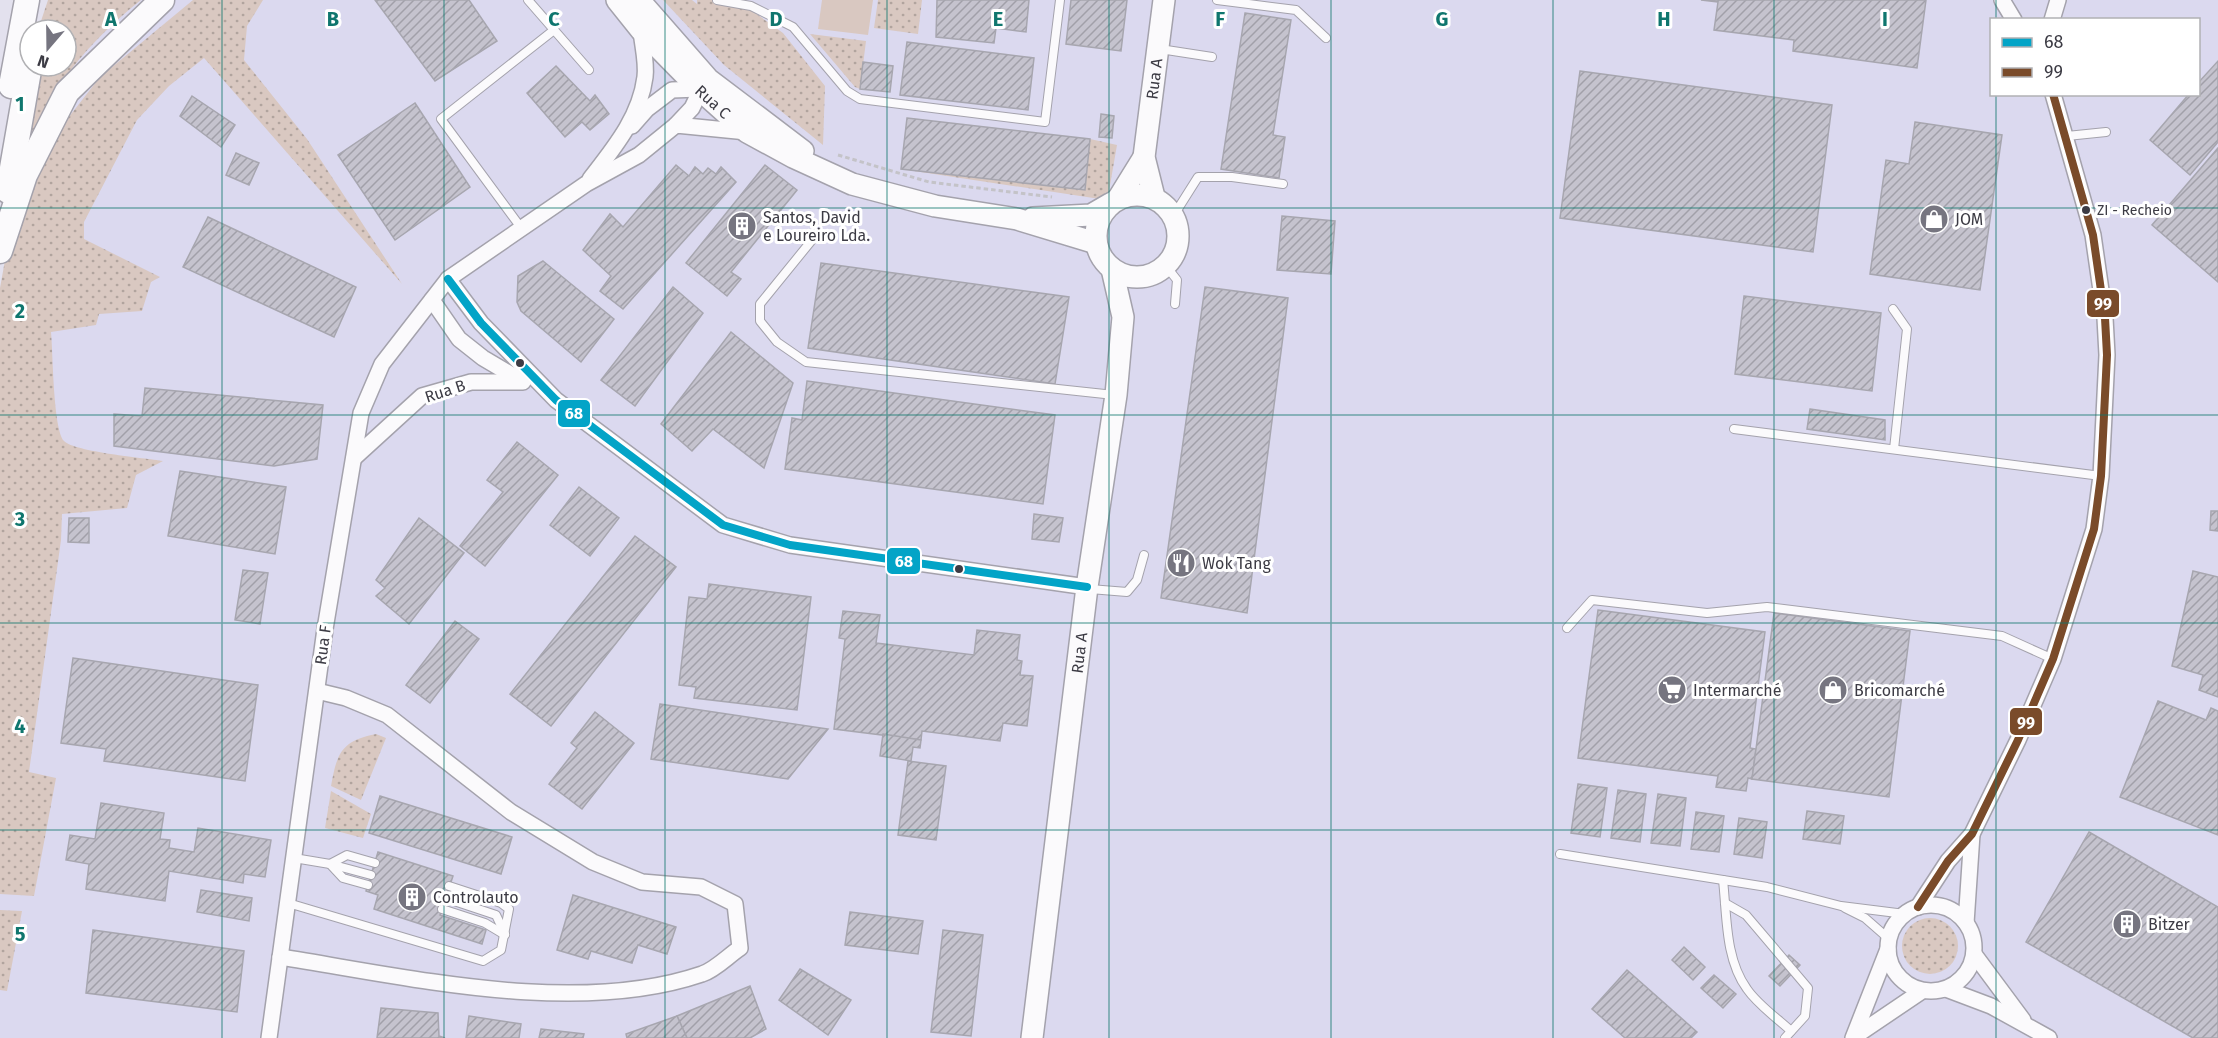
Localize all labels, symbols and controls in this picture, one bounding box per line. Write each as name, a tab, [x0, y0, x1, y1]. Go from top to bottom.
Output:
text: A	[104, 7, 118, 31]
text: B	[327, 7, 339, 31]
text: C	[548, 7, 560, 31]
text: D	[769, 7, 783, 31]
text: E	[993, 7, 1003, 31]
text: F	[1215, 7, 1225, 31]
text: G	[1436, 7, 1448, 31]
text: H	[1657, 7, 1671, 31]
text: I	[1882, 7, 1888, 31]
north arrow	[18, 18, 78, 78]
legend	[1990, 18, 2200, 96]
text: 68	[2044, 31, 2064, 53]
text: N	[35, 51, 51, 72]
street label: Rua A	[1142, 56, 1166, 100]
text: 99	[2044, 61, 2063, 83]
street label: Rua C	[691, 81, 735, 122]
text: 1	[15, 92, 25, 116]
place label: ZI - Recheio	[2097, 202, 2172, 219]
shop icon: JOM	[1918, 203, 1950, 235]
marker: ZI - Recheio	[2080, 204, 2092, 216]
place label: Santos, David e Loureiro Lda.	[763, 208, 870, 245]
building icon: Santos, David e Loureiro Lda.	[726, 210, 758, 242]
place label: JOM	[1955, 210, 1983, 229]
line badge: 99	[2086, 289, 2120, 318]
text: 99	[2094, 294, 2112, 313]
text: 2	[15, 299, 25, 323]
unlabelled marker	[514, 357, 526, 369]
street label: Rua B	[422, 375, 468, 406]
line badge: 68	[557, 399, 591, 428]
text: 68	[565, 404, 583, 423]
text: 3	[14, 507, 25, 531]
line badge: 68	[886, 547, 921, 575]
restaurant icon: Wok Tang	[1165, 547, 1197, 579]
text: 68	[895, 552, 913, 571]
place label: Wok Tang	[1202, 554, 1271, 573]
unlabelled marker	[953, 563, 965, 575]
street label: Rua F	[311, 624, 335, 666]
street label: Rua A	[1067, 630, 1091, 674]
supermarket icon: Intermarché	[1656, 674, 1688, 706]
shop icon: Bricomarché	[1817, 674, 1849, 706]
place label: Intermarché	[1693, 681, 1781, 700]
place label: Bricomarché	[1854, 681, 1945, 700]
line badge: 99	[2009, 707, 2043, 736]
text: 99	[2017, 713, 2035, 732]
text: 4	[14, 714, 26, 738]
building icon: Controlauto	[396, 881, 428, 913]
place label: Controlauto	[433, 888, 519, 907]
building icon: Bitzer	[2111, 908, 2143, 940]
place label: Bitzer	[2148, 915, 2191, 934]
text: 5	[15, 922, 26, 946]

